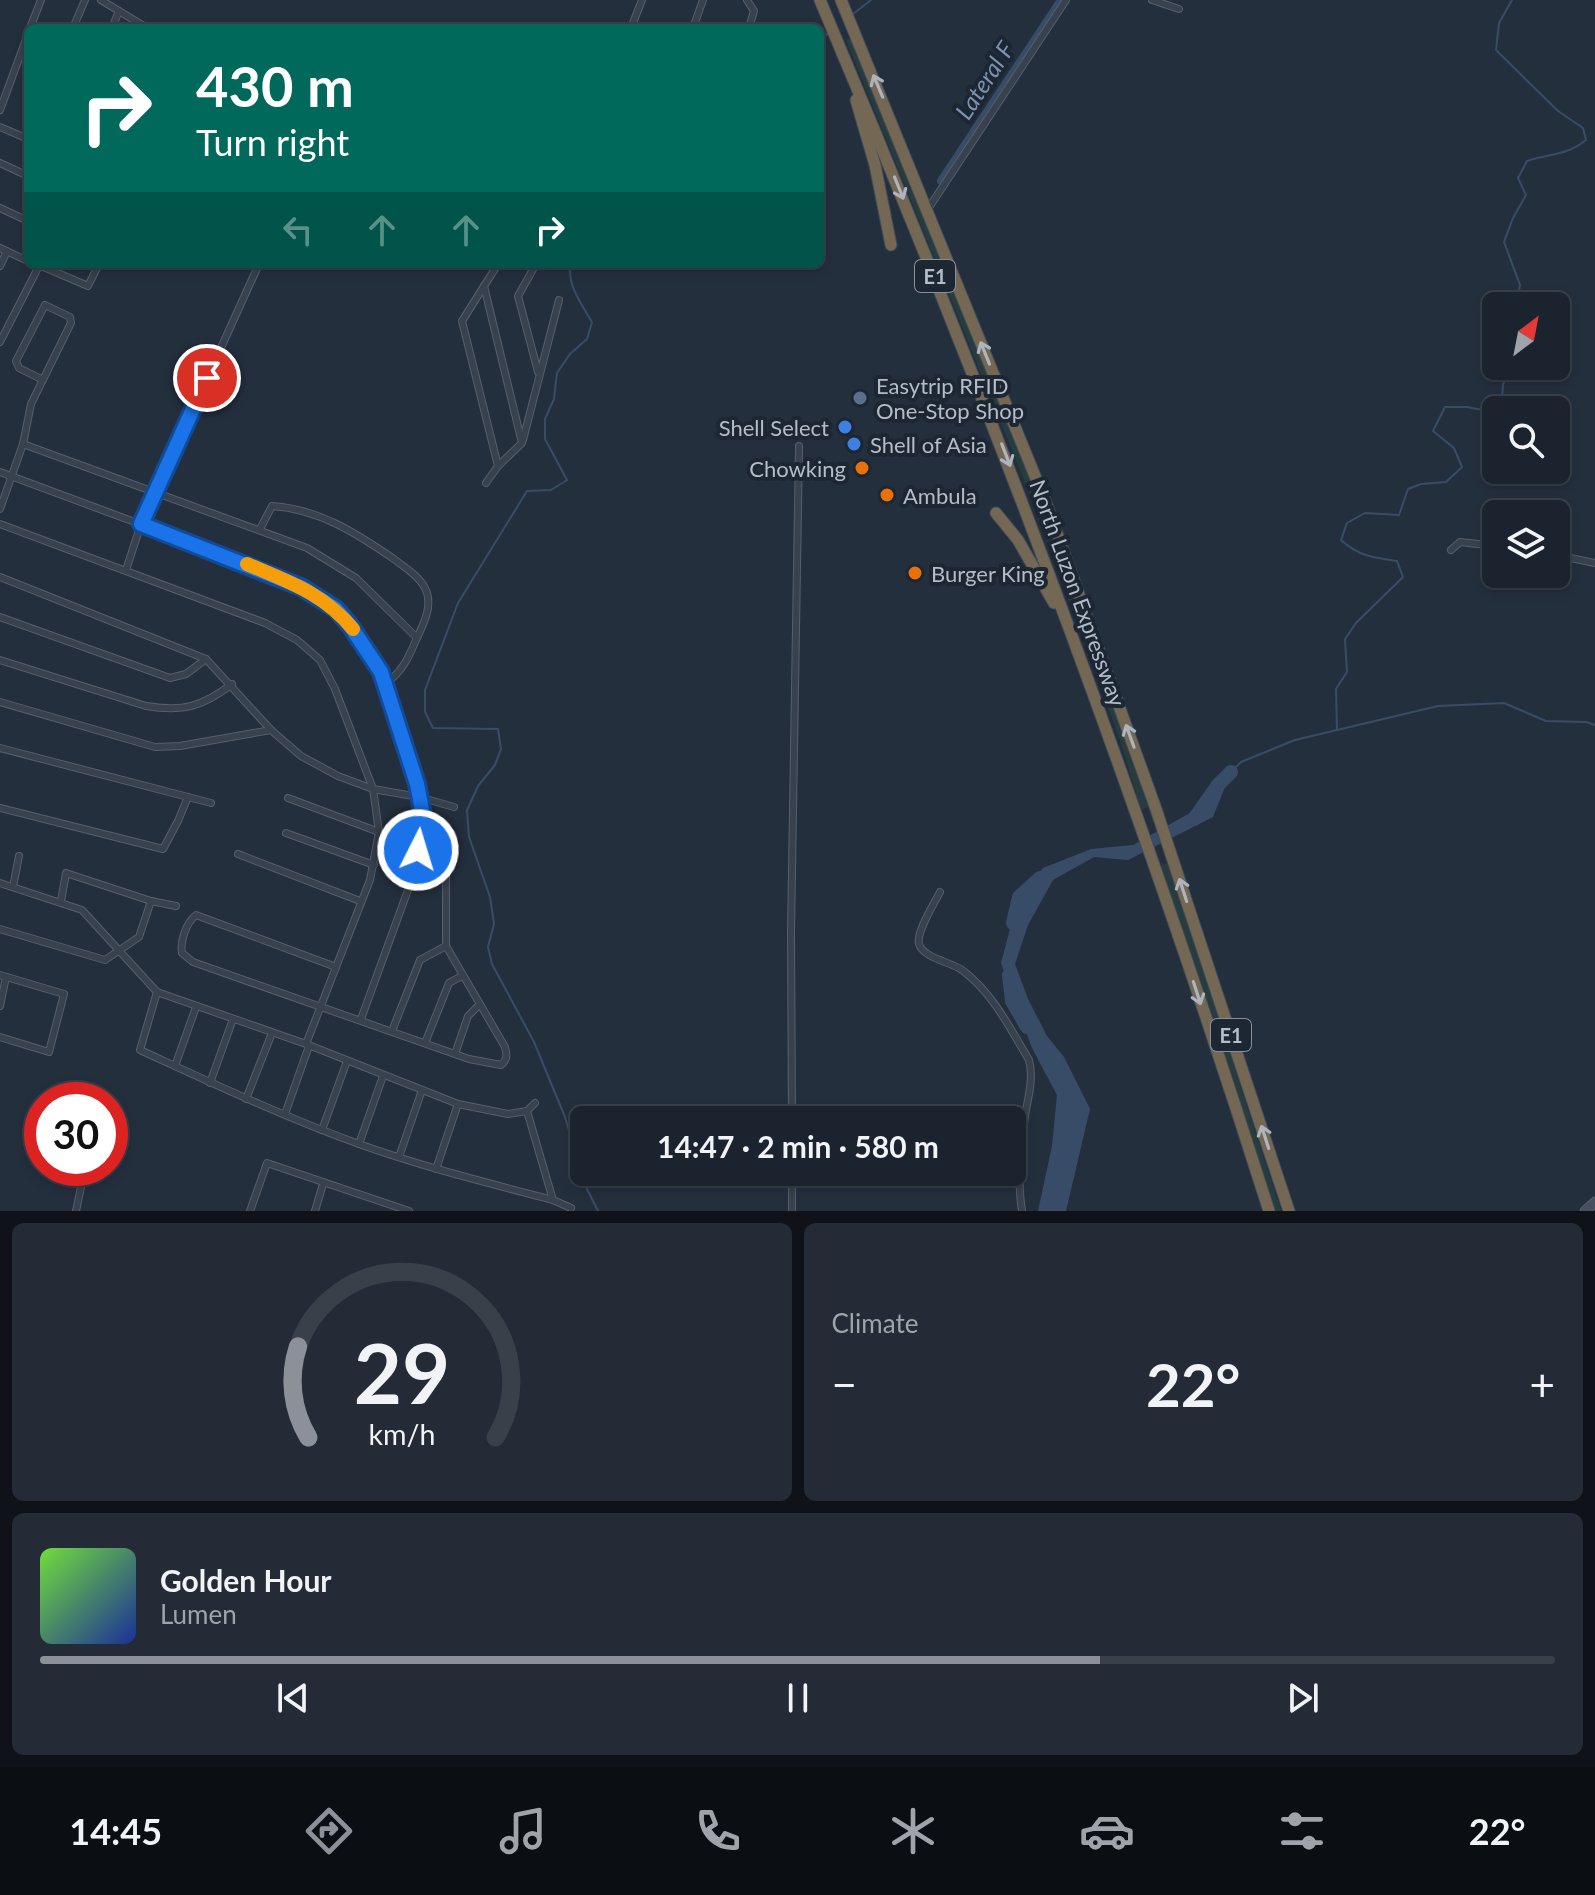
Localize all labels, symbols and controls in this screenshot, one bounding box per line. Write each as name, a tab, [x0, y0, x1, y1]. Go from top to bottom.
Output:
water label: Lateral F	[948, 35, 1020, 124]
text: 430 m	[196, 52, 354, 119]
icon: right	[64, 56, 168, 160]
one-way arrow	[869, 74, 884, 99]
text: Turn right	[196, 120, 349, 164]
one-way arrow	[892, 175, 907, 200]
icon: left	[276, 208, 320, 252]
icon: ahead	[360, 208, 404, 252]
icon: ahead	[444, 208, 488, 252]
icon: right	[528, 208, 572, 252]
road number: E1	[915, 260, 955, 292]
north arrow	[1482, 292, 1570, 380]
map controls	[1482, 292, 1570, 588]
one-way arrow	[977, 341, 992, 366]
pin	[173, 344, 241, 412]
icon: arrive	[185, 356, 229, 400]
place label: Easytrip RFID One-Stop Shop	[876, 372, 1024, 424]
marker: Easytrip RFID One-Stop Shop	[851, 389, 869, 407]
button: search	[1482, 396, 1570, 484]
place label: Shell Select	[719, 414, 829, 441]
marker: Shell Select	[836, 418, 854, 436]
place label: Shell of Asia	[870, 431, 987, 458]
marker: Shell of Asia	[845, 435, 863, 453]
one-way arrow	[1000, 442, 1014, 467]
place label: Chowking	[749, 455, 846, 482]
marker: Chowking	[853, 459, 871, 477]
street label: North Luzon Expressway	[1024, 476, 1132, 711]
place label: Ambula	[903, 482, 977, 509]
marker: Ambula	[878, 486, 896, 504]
button: layers	[1482, 500, 1570, 588]
place label: Burger King	[931, 560, 1045, 587]
marker: Burger King	[906, 564, 924, 582]
one-way arrow	[1121, 724, 1136, 749]
position arrow	[376, 808, 460, 892]
one-way arrow	[1174, 878, 1189, 903]
one-way arrow	[1191, 980, 1206, 1005]
road number: E1	[1211, 1019, 1251, 1051]
speed limit sign: 30	[24, 1082, 128, 1186]
one-way arrow	[1257, 1124, 1272, 1150]
text: 14:47 · 2 min · 580 m	[657, 1128, 939, 1164]
text: Climate	[832, 1307, 918, 1339]
text: 29	[354, 1322, 450, 1422]
text: 22°	[1146, 1348, 1241, 1420]
text: −	[832, 1358, 857, 1410]
text: +	[1529, 1358, 1555, 1410]
text: km/h	[368, 1417, 435, 1451]
text: Golden Hour	[160, 1562, 332, 1598]
text: Lumen	[160, 1598, 237, 1630]
icon: previous	[271, 1676, 315, 1720]
icon: pause	[776, 1676, 820, 1720]
icon: next	[1281, 1676, 1325, 1720]
icon: directions	[301, 1803, 357, 1859]
icon: music	[495, 1803, 551, 1859]
icon: phone	[690, 1803, 746, 1859]
icon: climate	[885, 1803, 941, 1859]
icon: car	[1079, 1803, 1135, 1859]
icon: filters	[1274, 1803, 1330, 1859]
text: 14:45	[69, 1809, 162, 1853]
text: 22°	[1469, 1809, 1526, 1853]

